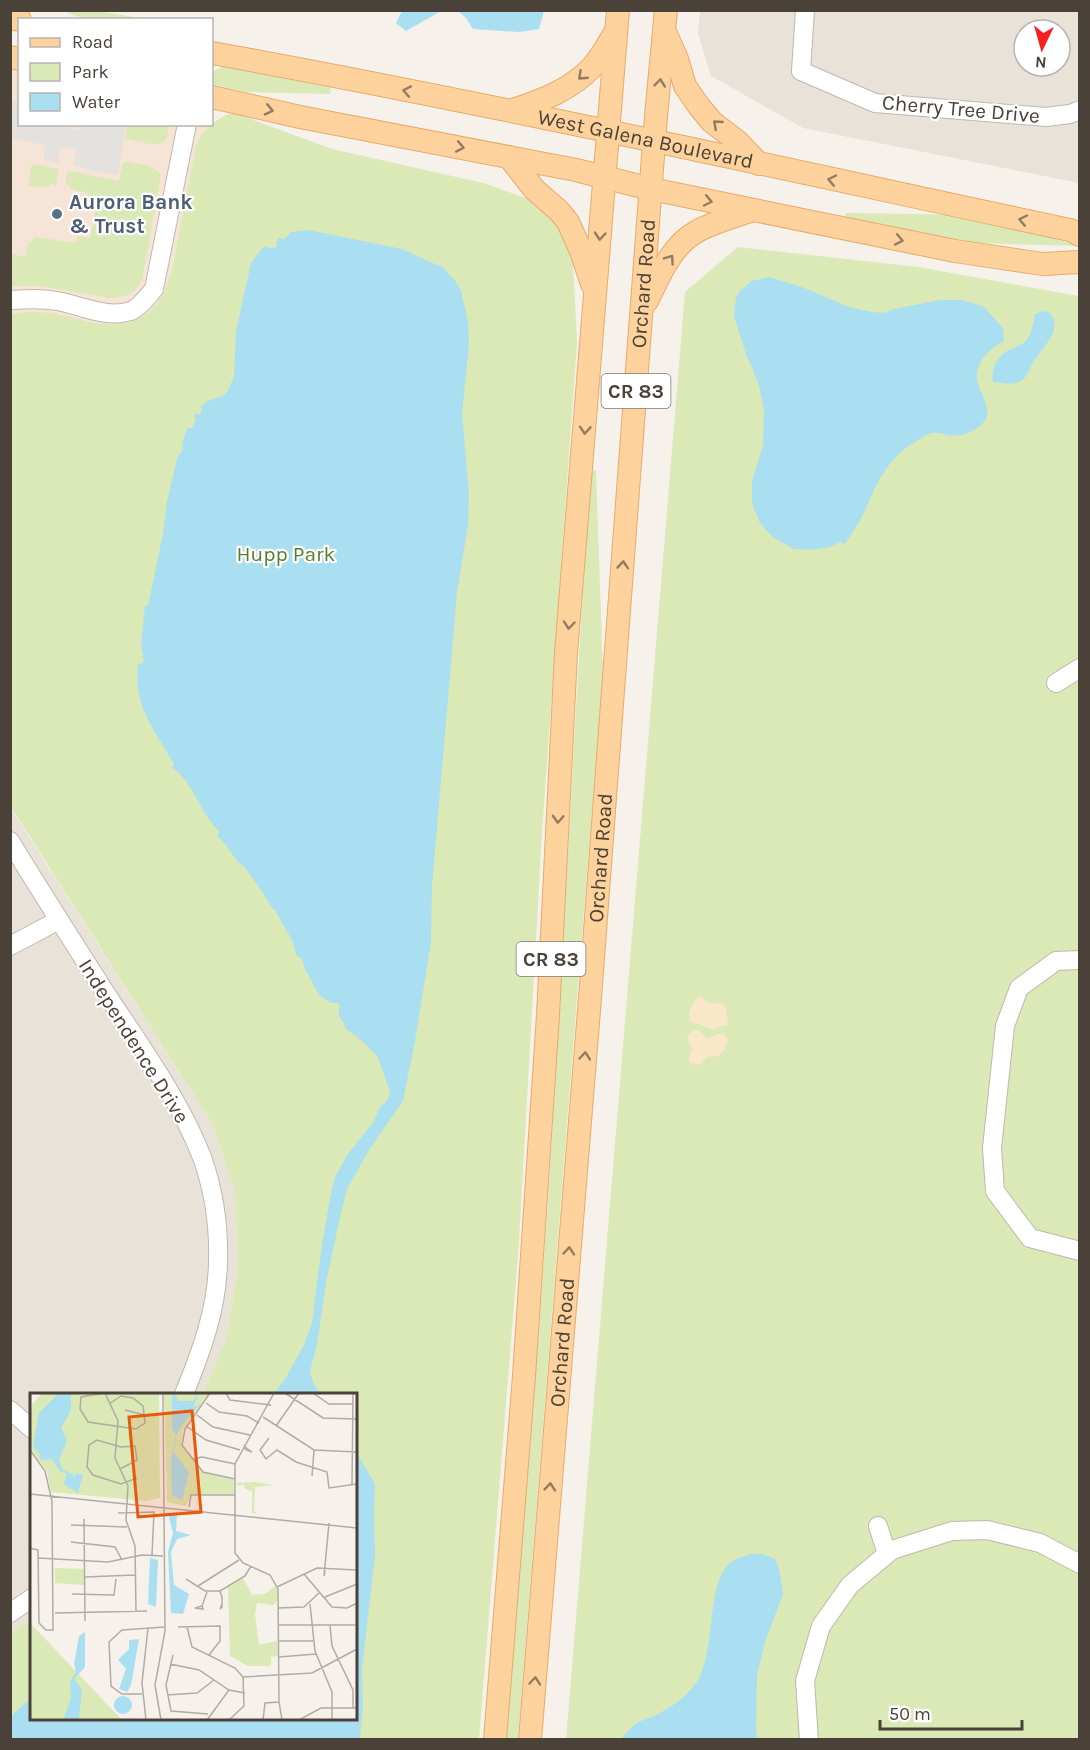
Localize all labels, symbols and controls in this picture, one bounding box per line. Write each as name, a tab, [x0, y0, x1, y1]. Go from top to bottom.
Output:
legend	[18, 18, 213, 126]
north arrow	[1012, 18, 1072, 78]
text: Road	[72, 31, 113, 53]
text: N	[1034, 52, 1047, 72]
text: Park	[72, 61, 109, 83]
one-way arrow	[578, 69, 589, 80]
one-way arrow	[653, 78, 666, 87]
one-way arrow	[403, 85, 413, 98]
street label: Cherry Tree Drive	[881, 90, 1041, 128]
text: Water	[72, 91, 120, 113]
one-way arrow	[263, 103, 273, 116]
street label: West Galena Boulevard	[535, 105, 756, 174]
one-way arrow	[713, 121, 724, 132]
one-way arrow	[455, 140, 465, 153]
one-way arrow	[828, 174, 838, 187]
place label: Aurora Bank & Trust	[69, 190, 193, 238]
one-way arrow	[703, 194, 713, 207]
marker: Aurora Bank & Trust	[50, 207, 64, 221]
one-way arrow	[1018, 214, 1028, 227]
street label: Orchard Road	[627, 218, 660, 349]
one-way arrow	[594, 231, 607, 240]
one-way arrow	[894, 233, 904, 246]
one-way arrow	[663, 254, 674, 265]
road number: CR 83	[602, 374, 670, 408]
one-way arrow	[579, 426, 592, 435]
park label: Hupp Park	[237, 542, 336, 566]
one-way arrow	[616, 561, 629, 570]
one-way arrow	[563, 620, 576, 629]
street label: Orchard Road	[584, 792, 617, 923]
one-way arrow	[551, 815, 564, 824]
road number: CR 83	[516, 942, 586, 976]
street label: Independence Drive	[74, 954, 194, 1128]
one-way arrow	[578, 1052, 591, 1061]
one-way arrow	[562, 1246, 575, 1255]
street label: Orchard Road	[545, 1277, 579, 1408]
inset map	[30, 1393, 357, 1720]
one-way arrow	[543, 1482, 556, 1491]
one-way arrow	[528, 1677, 541, 1686]
scale bar	[880, 1693, 1022, 1731]
text: 50 m	[889, 1703, 931, 1725]

